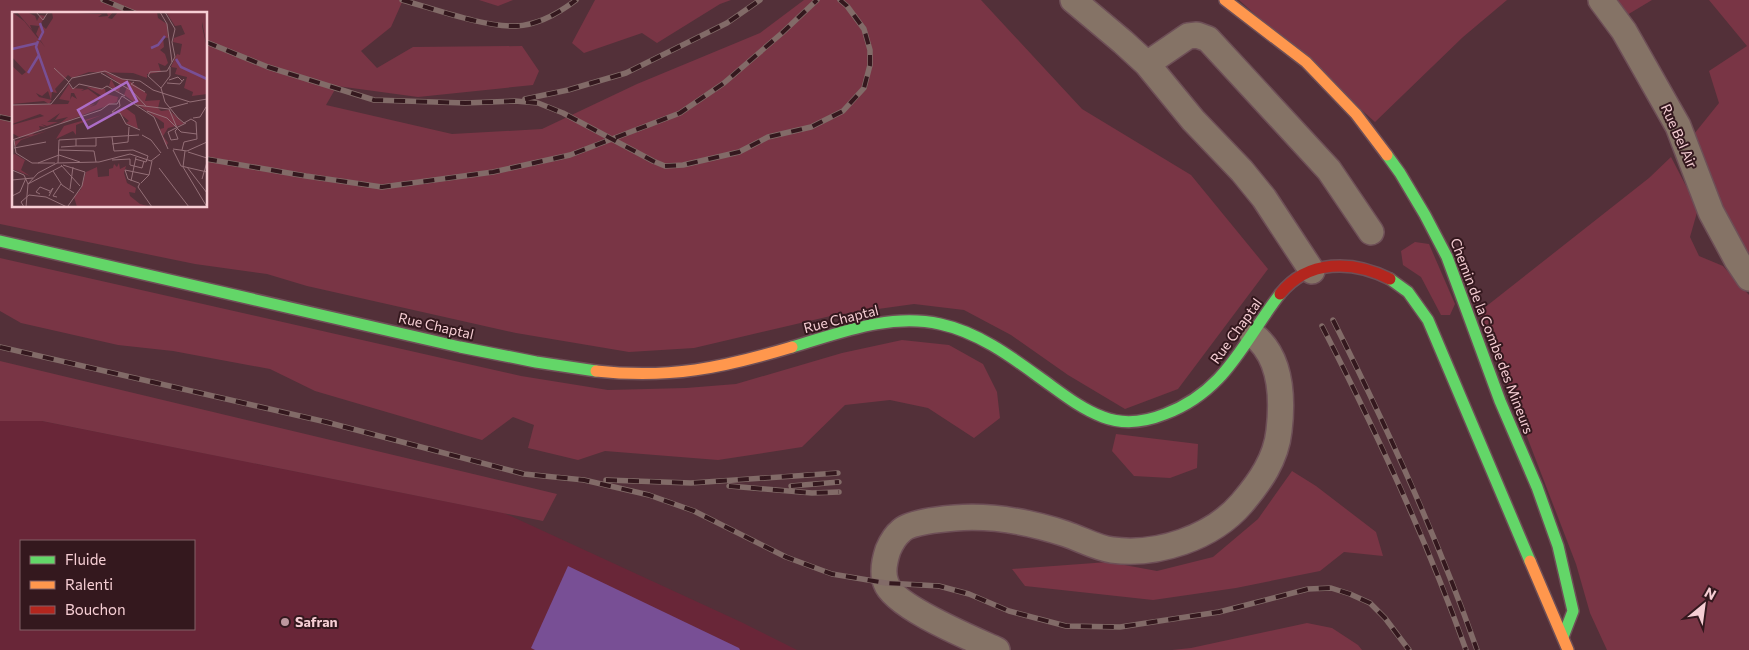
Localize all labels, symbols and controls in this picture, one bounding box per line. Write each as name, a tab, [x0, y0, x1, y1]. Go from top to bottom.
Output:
inset map	[12, 12, 208, 208]
street label: Rue Bel Air	[1658, 101, 1701, 171]
street label: Chemin de la Combe des Mineurs	[1447, 236, 1538, 436]
street label: Rue Chaptal	[1206, 295, 1265, 367]
street label: Rue Chaptal	[802, 301, 880, 336]
street label: Rue Chaptal	[397, 309, 475, 342]
legend	[20, 540, 195, 630]
text: Fluide	[65, 550, 106, 568]
text: Ralenti	[65, 575, 113, 593]
north arrow	[1679, 580, 1729, 630]
text: N	[1702, 583, 1719, 603]
text: Bouchon	[65, 600, 126, 618]
place label: Safran	[295, 613, 338, 630]
marker: Safran	[279, 616, 291, 628]

